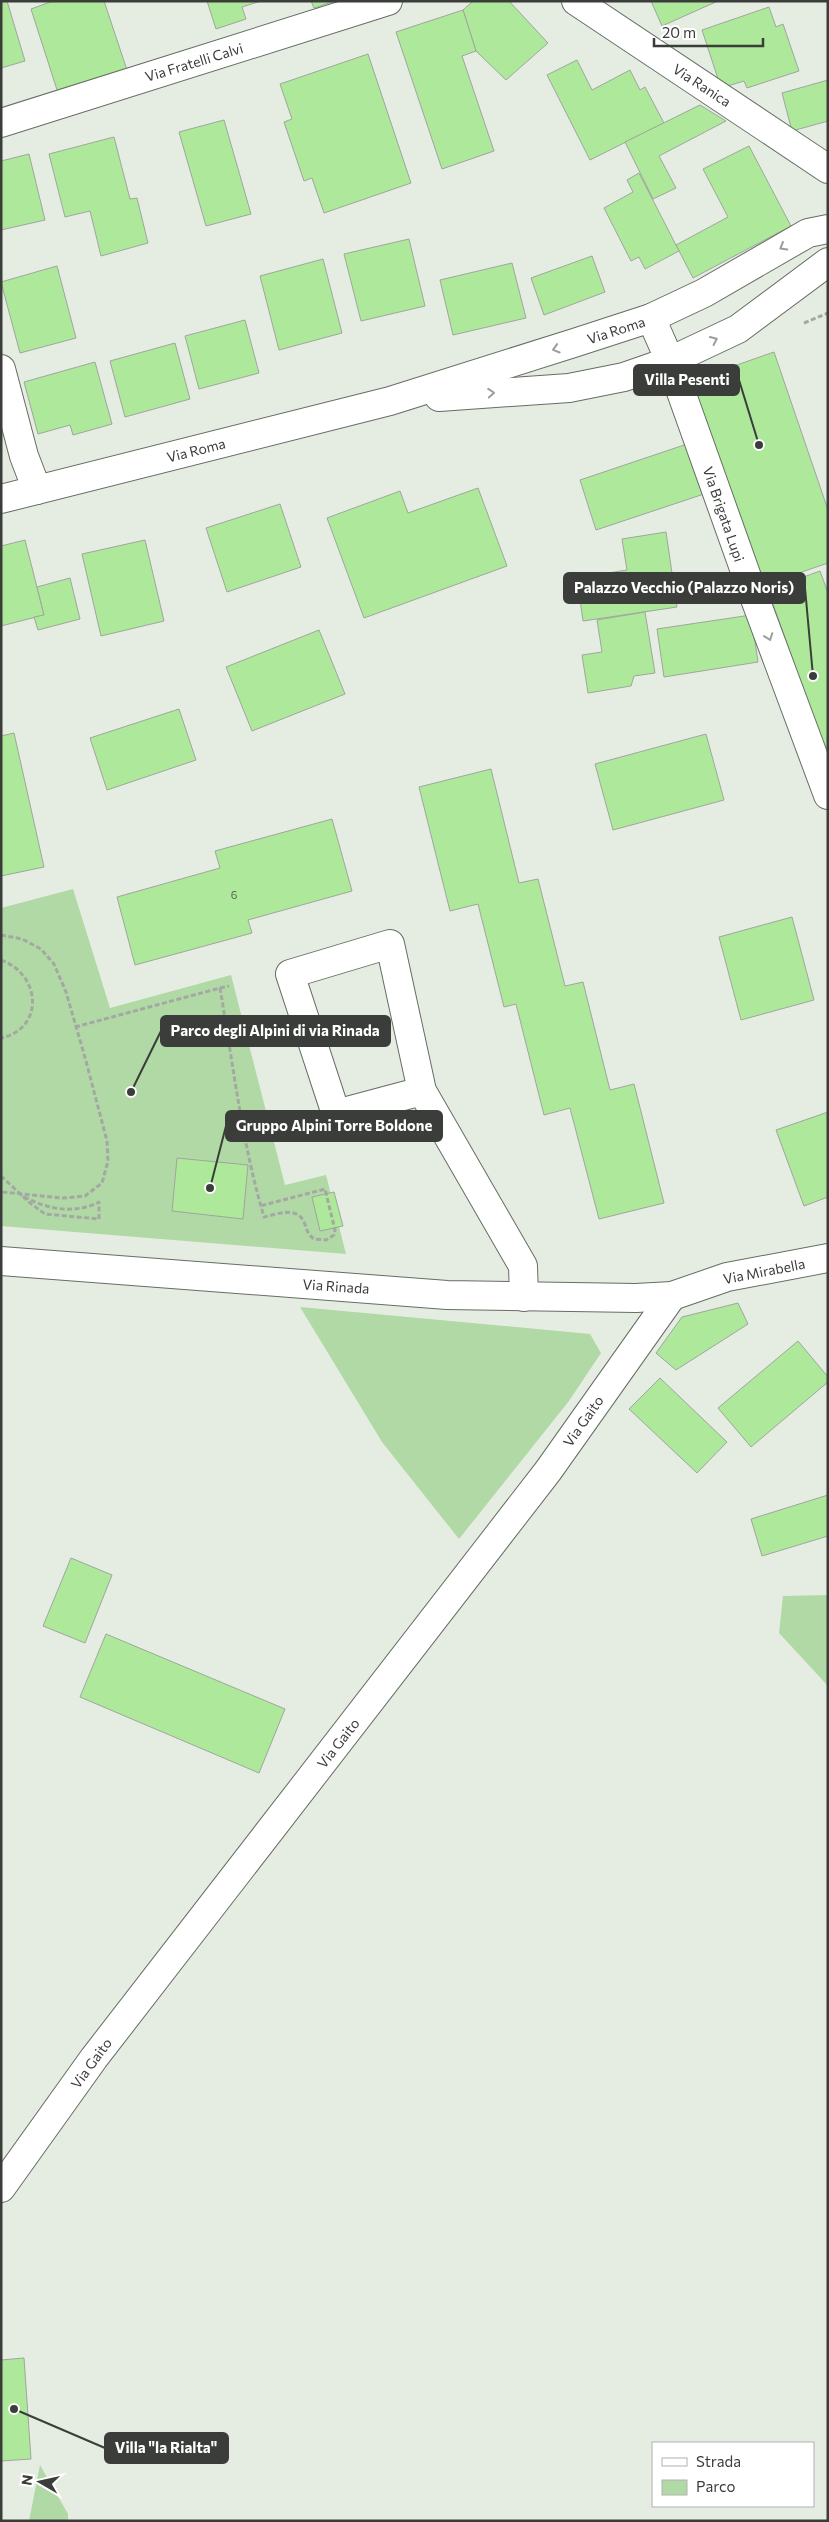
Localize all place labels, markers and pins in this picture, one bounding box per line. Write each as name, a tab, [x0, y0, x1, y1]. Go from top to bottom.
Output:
callout: Villa Pesenti	[634, 365, 739, 395]
callout: Palazzo Vecchio (Palazzo Noris)	[564, 573, 805, 603]
callout: Parco degli Alpini di via Rinada	[161, 1016, 390, 1046]
callout: Gruppo Alpini Torre Boldone	[226, 1111, 442, 1141]
callout: Villa "la Rialta"	[105, 2433, 228, 2463]

